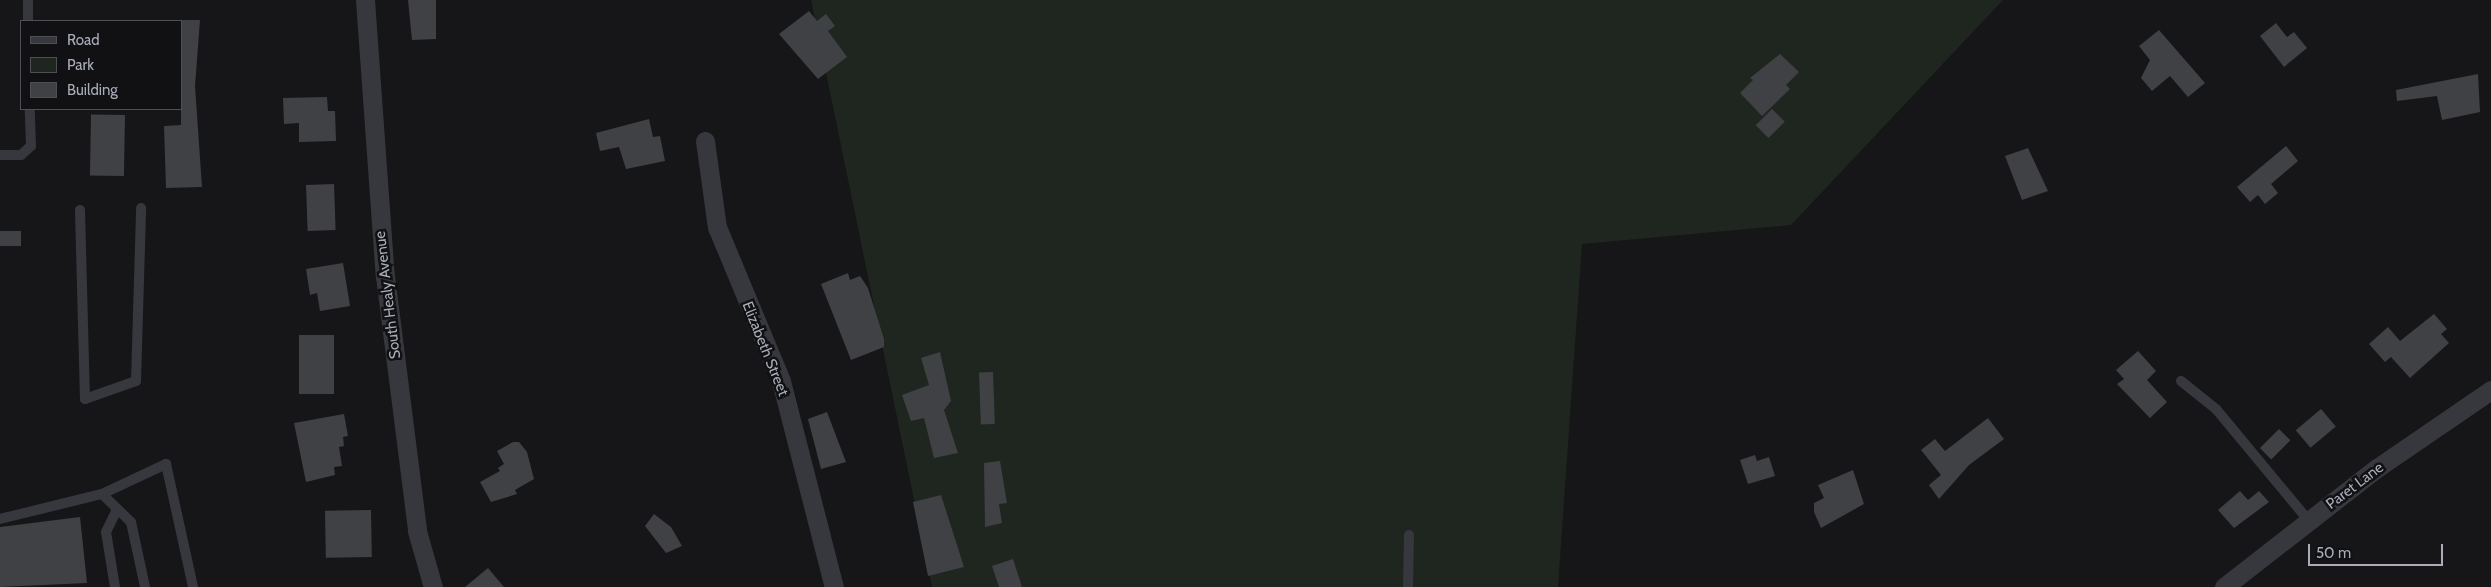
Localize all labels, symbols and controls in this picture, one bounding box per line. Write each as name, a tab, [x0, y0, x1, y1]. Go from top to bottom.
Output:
legend	[20, 20, 182, 110]
text: Road	[67, 31, 100, 49]
text: Park	[67, 56, 94, 74]
text: Building	[67, 81, 118, 99]
street label: South Healy Avenue	[371, 230, 405, 360]
street label: Elizabeth Street	[738, 299, 792, 399]
street label: Paret Lane	[2323, 459, 2387, 513]
scale bar	[2311, 534, 2446, 566]
text: 50 m	[2316, 544, 2351, 562]

